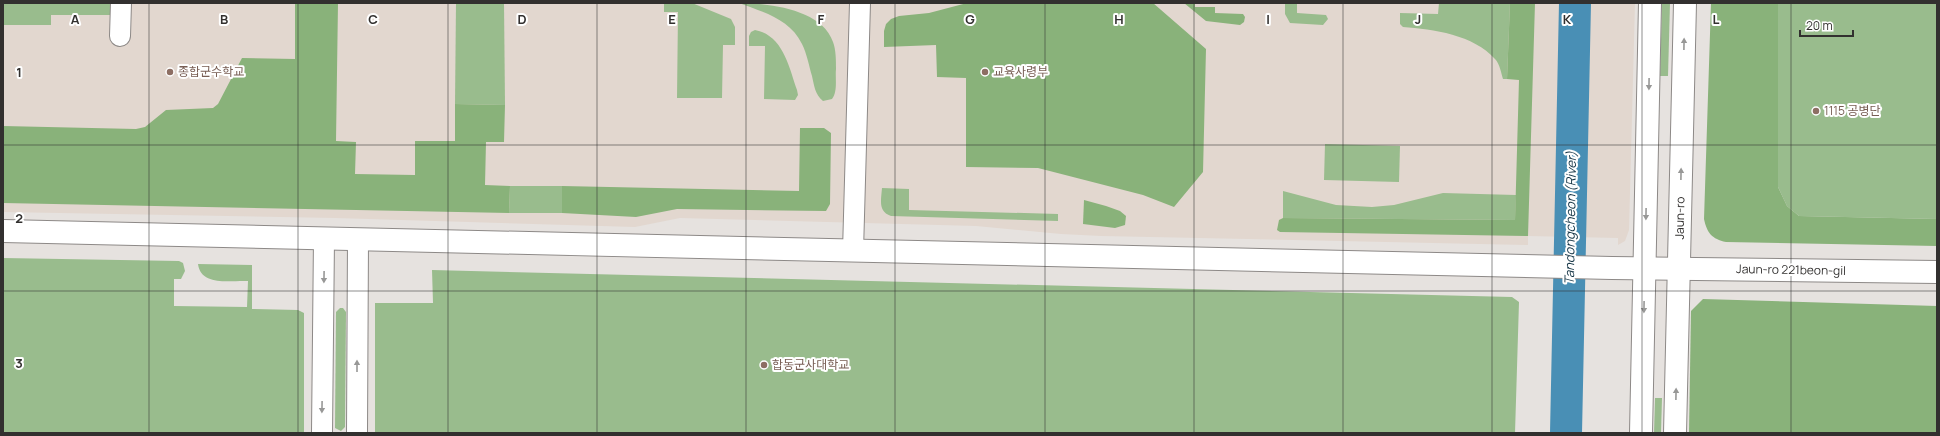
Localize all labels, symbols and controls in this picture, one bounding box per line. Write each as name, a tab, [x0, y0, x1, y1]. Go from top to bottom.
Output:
text: A	[71, 10, 80, 28]
text: B	[220, 10, 228, 28]
text: C	[368, 10, 378, 28]
text: D	[517, 10, 527, 28]
text: E	[668, 10, 676, 28]
text: F	[818, 10, 825, 28]
text: G	[965, 10, 975, 28]
text: H	[1114, 10, 1124, 28]
text: I	[1266, 10, 1270, 28]
text: J	[1415, 10, 1421, 28]
text: K	[1563, 10, 1572, 28]
text: L	[1713, 10, 1720, 28]
scale bar	[1800, 12, 1853, 38]
text: 20 m	[1806, 17, 1833, 34]
one-way arrow	[1681, 37, 1687, 50]
text: 1	[16, 63, 22, 81]
place label: 종합군수학교	[178, 63, 244, 80]
place label: 교육사령부	[993, 63, 1048, 80]
marker: 종합군수학교	[165, 67, 175, 77]
marker: 교육사령부	[980, 67, 990, 77]
one-way arrow	[1646, 78, 1652, 91]
place label: 1115 공병단	[1824, 102, 1881, 119]
marker: 1115 공병단	[1811, 106, 1821, 116]
water label: Tandongcheon (River)	[1560, 151, 1580, 285]
one-way arrow	[1678, 167, 1684, 180]
street label: Jaun-ro	[1671, 196, 1688, 240]
one-way arrow	[1643, 208, 1649, 221]
text: 2	[15, 209, 23, 227]
street label: Jaun-ro 221beon-gil	[1736, 260, 1846, 279]
one-way arrow	[321, 271, 327, 284]
one-way arrow	[1641, 301, 1647, 314]
text: 3	[15, 354, 23, 372]
place label: 합동군사대학교	[772, 356, 849, 373]
one-way arrow	[354, 359, 360, 372]
marker: 합동군사대학교	[759, 360, 769, 370]
one-way arrow	[1672, 388, 1679, 400]
one-way arrow	[319, 401, 325, 414]

